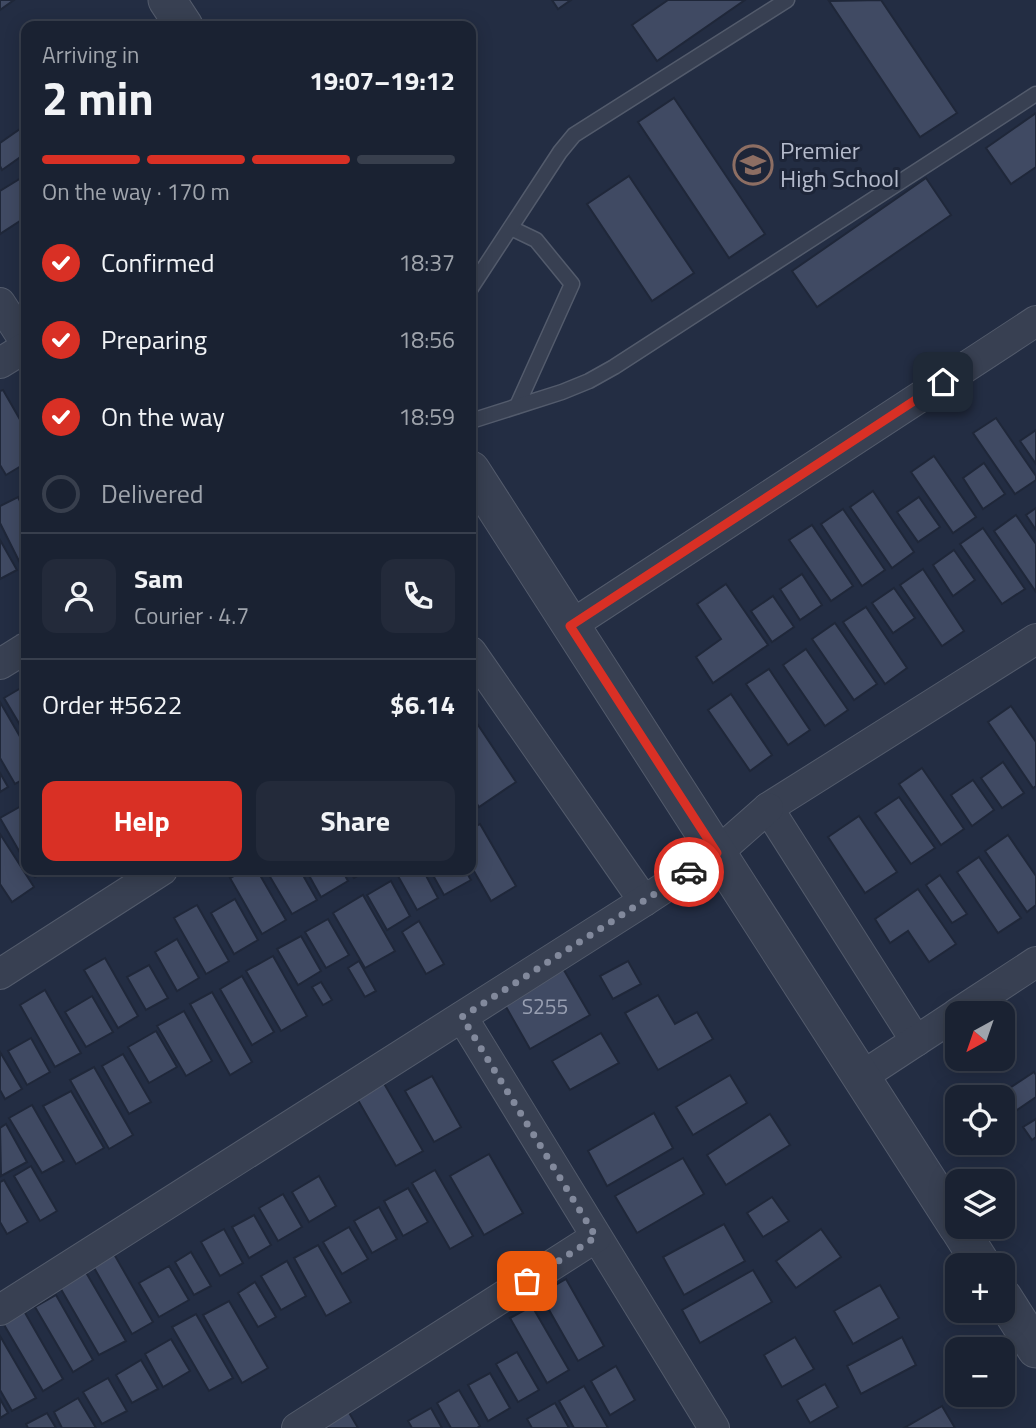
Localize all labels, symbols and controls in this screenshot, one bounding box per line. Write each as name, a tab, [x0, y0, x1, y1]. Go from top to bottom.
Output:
text: Arriving in	[42, 37, 139, 72]
text: 19:07–19:12	[309, 61, 455, 100]
text: 2 min	[42, 63, 154, 133]
place label: Premier High School	[780, 132, 899, 196]
school or university icon: Premier High School	[732, 144, 774, 186]
text: On the way · 170 m	[42, 174, 230, 209]
text: Confirmed	[101, 243, 215, 282]
icon: check	[42, 244, 80, 282]
text: 18:37	[398, 245, 455, 280]
text: Preparing	[101, 320, 207, 359]
icon: check	[42, 321, 80, 359]
text: 18:56	[398, 322, 455, 357]
pin	[913, 352, 973, 412]
icon: home	[924, 363, 962, 401]
text: On the way	[101, 397, 225, 436]
icon: check	[42, 398, 80, 436]
text: 18:59	[398, 399, 455, 434]
text: Delivered	[101, 474, 204, 513]
button: person	[42, 559, 116, 633]
text: Sam	[134, 559, 183, 598]
button: phone	[381, 559, 455, 633]
text: Courier · 4.7	[134, 598, 249, 633]
text: Order #5622	[42, 685, 182, 724]
text: $6.14	[390, 685, 455, 724]
button: Help	[42, 781, 242, 861]
button: Share	[256, 781, 455, 861]
courier	[654, 837, 724, 907]
icon: car	[670, 853, 708, 891]
house number: S255	[522, 990, 568, 1022]
north arrow	[945, 1001, 1015, 1071]
map controls	[945, 1001, 1015, 1407]
button: locate	[945, 1085, 1015, 1155]
button: layers	[945, 1169, 1015, 1239]
pin	[497, 1251, 557, 1311]
button: +	[945, 1253, 1015, 1323]
icon: bag	[508, 1262, 546, 1300]
button: −	[945, 1337, 1015, 1407]

